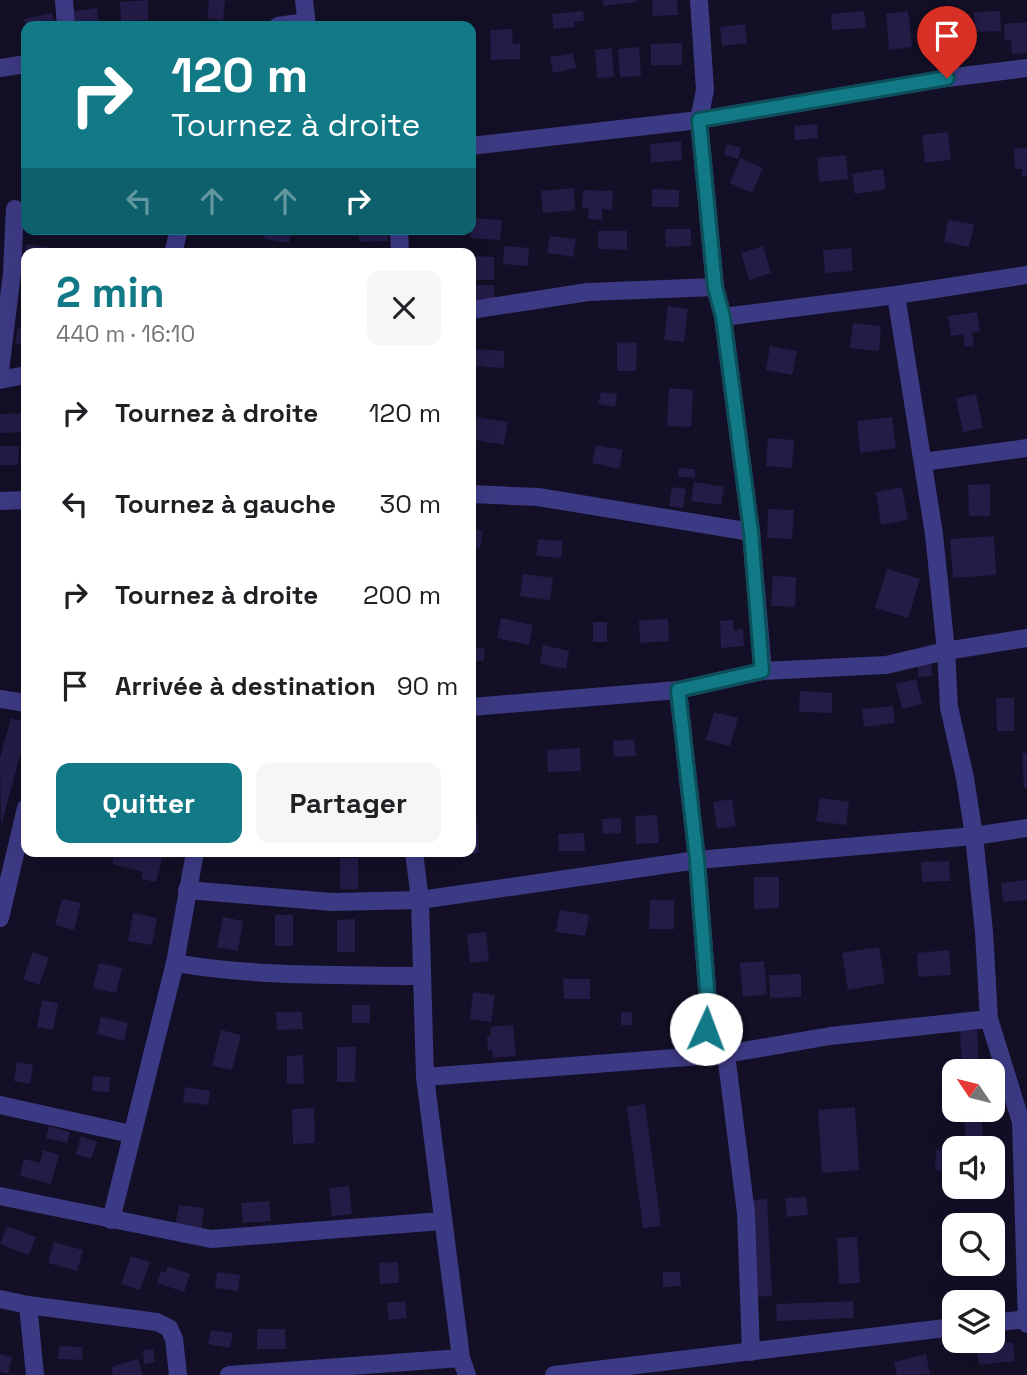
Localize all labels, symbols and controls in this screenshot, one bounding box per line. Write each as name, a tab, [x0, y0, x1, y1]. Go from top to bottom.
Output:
pin	[917, 6, 977, 78]
icon: arrive	[928, 17, 966, 55]
text: 120 m	[171, 44, 308, 106]
icon: right	[56, 49, 147, 140]
text: Tournez à droite	[171, 105, 420, 145]
icon: left	[120, 182, 158, 220]
icon: ahead	[193, 182, 231, 220]
icon: ahead	[266, 182, 304, 220]
icon: right	[339, 182, 377, 220]
text: 2 min	[56, 266, 165, 319]
button: close	[367, 271, 441, 345]
text: 440 m · 16:10	[56, 319, 195, 349]
icon: right	[56, 394, 94, 432]
text: Tournez à droite	[115, 396, 318, 430]
text: 120 m	[369, 396, 441, 430]
icon: left	[56, 485, 94, 523]
text: Tournez à gauche	[115, 487, 336, 521]
text: 30 m	[380, 487, 441, 521]
icon: right	[56, 576, 94, 614]
text: Tournez à droite	[115, 578, 318, 612]
text: 200 m	[363, 578, 441, 612]
icon: arrive	[56, 667, 94, 705]
text: Arrivée à destination	[115, 669, 376, 703]
text: 90 m	[397, 669, 458, 703]
button: Quitter	[56, 763, 242, 843]
button: Partager	[256, 763, 441, 843]
position arrow	[669, 992, 743, 1066]
north arrow	[942, 1059, 1004, 1122]
map controls	[942, 1059, 1005, 1353]
button: sound	[942, 1136, 1005, 1199]
button: search	[942, 1213, 1005, 1276]
button: layers	[942, 1290, 1005, 1353]

